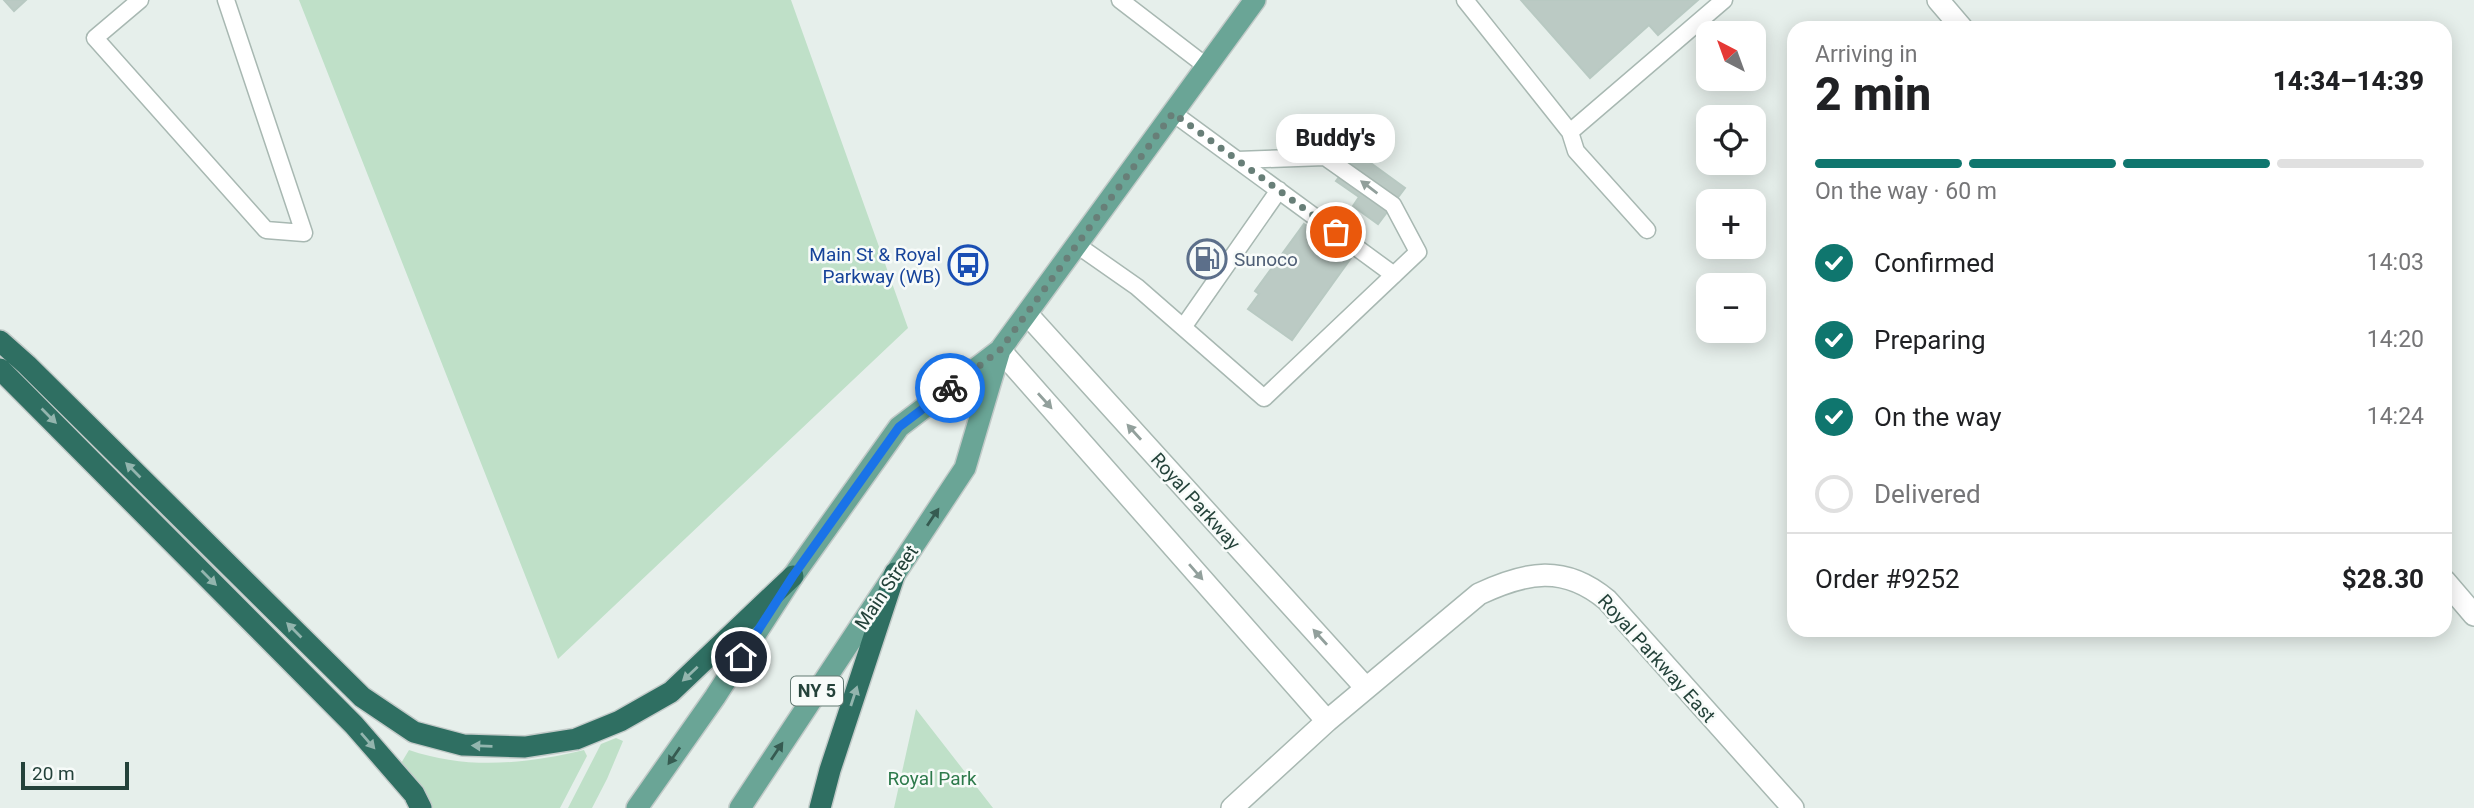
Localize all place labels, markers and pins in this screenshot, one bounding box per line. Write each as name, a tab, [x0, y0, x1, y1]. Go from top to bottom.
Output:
callout: Buddy's	[1276, 113, 1396, 162]
pin	[1306, 202, 1366, 262]
fuel station icon: Sunoco	[1186, 238, 1228, 280]
place label: Main St & Royal Parkway (WB)	[809, 243, 941, 288]
bus stop icon: Main St & Royal Parkway (WB)	[947, 244, 989, 286]
place label: Sunoco	[1234, 248, 1298, 271]
pin	[711, 627, 771, 687]

